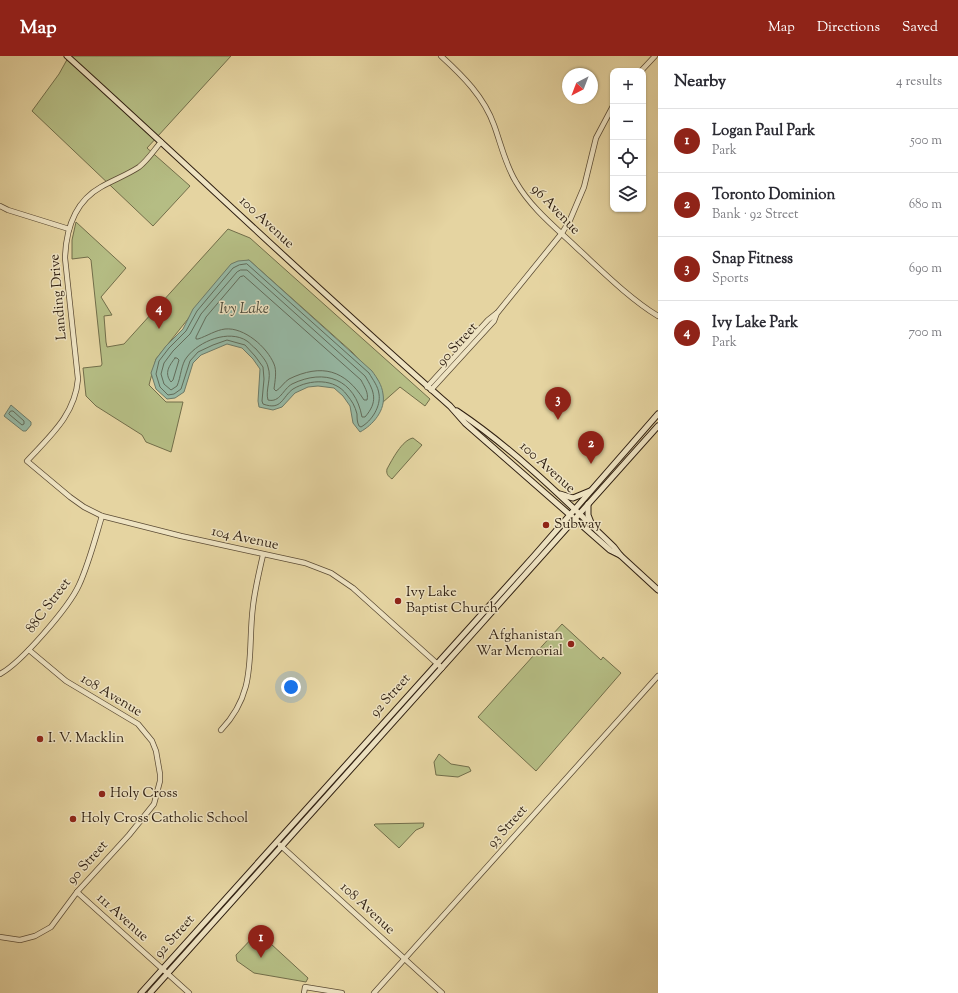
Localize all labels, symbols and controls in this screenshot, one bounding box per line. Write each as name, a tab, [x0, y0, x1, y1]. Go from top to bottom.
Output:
text: Map	[20, 15, 57, 42]
text: Map	[768, 18, 795, 38]
text: Directions	[817, 18, 880, 38]
text: Saved	[902, 18, 938, 38]
north arrow	[562, 68, 598, 104]
map controls	[610, 68, 646, 212]
button: +	[610, 68, 646, 104]
text: Nearby	[674, 70, 726, 94]
text: 4 results	[896, 73, 942, 91]
button: −	[610, 104, 646, 140]
text: Logan Paul Park	[712, 121, 815, 142]
text: 1	[685, 132, 689, 150]
text: 500 m	[910, 132, 942, 150]
button: locate	[610, 140, 646, 176]
text: Park	[712, 142, 737, 160]
button: layers	[610, 176, 646, 212]
street label: 96 Avenue	[526, 180, 584, 240]
text: Toronto Dominion	[712, 185, 835, 206]
street label: 100 Avenue	[234, 192, 298, 254]
text: 2	[684, 196, 690, 214]
text: 680 m	[909, 196, 942, 214]
text: Bank · 92 Street	[712, 206, 799, 224]
text: Snap Fitness	[712, 249, 793, 270]
street label: Landing Drive	[45, 253, 73, 341]
text: 3	[684, 260, 690, 278]
text: 690 m	[909, 260, 942, 278]
text: Sports	[712, 270, 749, 288]
pin: 4	[146, 296, 172, 329]
water label: Ivy Lake	[219, 299, 269, 320]
text: Ivy Lake Park	[712, 313, 798, 334]
street label: 90 Street	[433, 318, 483, 372]
text: 4	[684, 324, 690, 342]
text: 700 m	[908, 324, 942, 342]
text: Park	[712, 334, 737, 352]
pin: 3	[545, 387, 571, 420]
pin: 2	[578, 431, 604, 464]
street label: 100 Avenue	[515, 437, 579, 499]
place label: Subway	[554, 515, 601, 535]
marker: Subway	[541, 520, 551, 530]
street label: 104 Avenue	[210, 522, 280, 556]
street label: 88C Street	[22, 574, 76, 638]
place label: Ivy Lake Baptist Church	[406, 583, 498, 619]
marker: Ivy Lake Baptist Church	[393, 596, 403, 606]
place label: Afghanistan War Memorial	[476, 626, 563, 662]
marker: Afghanistan War Memorial	[566, 639, 576, 649]
street label: 108 Avenue	[76, 670, 146, 722]
street label: 92 Street	[366, 670, 416, 722]
your location	[281, 677, 301, 697]
place label: I. V. Macklin	[48, 729, 124, 749]
marker: I. V. Macklin	[35, 734, 45, 744]
place label: Holy Cross	[110, 784, 177, 804]
marker: Holy Cross	[97, 789, 107, 799]
street label: 93 Street	[483, 801, 533, 853]
place label: Holy Cross Catholic School	[81, 809, 248, 829]
marker: Holy Cross Catholic School	[68, 814, 78, 824]
street label: 90 Street	[63, 836, 113, 890]
street label: 108 Avenue	[335, 878, 399, 940]
street label: 111 Avenue	[92, 889, 152, 947]
street label: 92 Street	[150, 911, 200, 963]
pin: 1	[248, 925, 274, 958]

